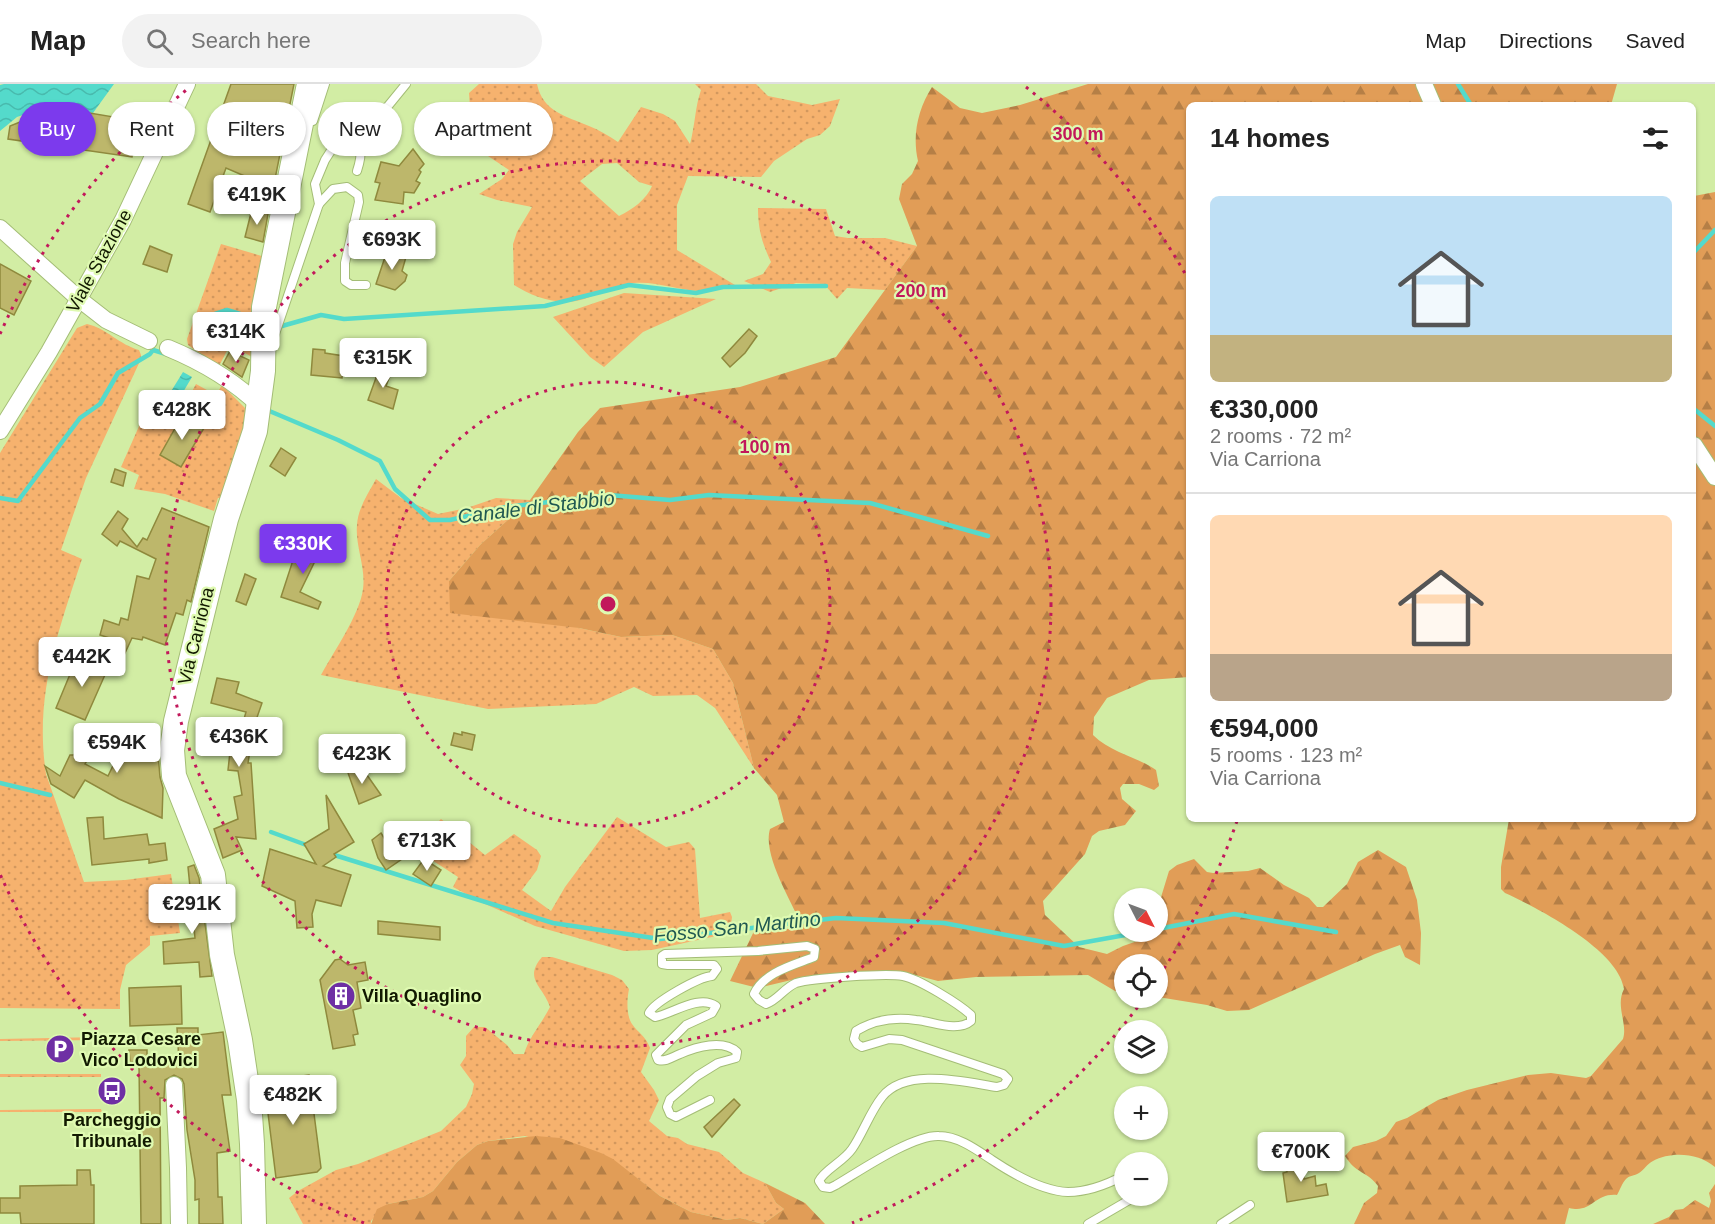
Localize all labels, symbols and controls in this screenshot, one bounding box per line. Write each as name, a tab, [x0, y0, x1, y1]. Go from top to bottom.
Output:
search box	[122, 14, 542, 68]
text: Map	[30, 25, 86, 56]
icon: search	[143, 25, 176, 58]
text: Search here	[191, 28, 311, 53]
text: Map	[1425, 29, 1466, 52]
text: Directions	[1499, 29, 1592, 52]
text: Saved	[1625, 29, 1685, 52]
chip: Buy	[18, 102, 96, 156]
chip: Rent	[108, 102, 195, 156]
chip: Filters	[207, 102, 306, 156]
chip: New	[318, 102, 402, 156]
chip: Apartment	[414, 102, 553, 156]
icon: filters	[1639, 122, 1672, 155]
text: 14 homes	[1210, 123, 1330, 153]
text: 300 m	[1052, 124, 1104, 144]
pin: €419K	[215, 175, 299, 226]
text: €419K	[228, 183, 286, 205]
street label: Viale Stazione	[62, 206, 136, 316]
pin: €693K	[350, 220, 434, 271]
text: €693K	[363, 228, 421, 250]
icon: home	[1387, 235, 1495, 343]
text: 200 m	[895, 281, 947, 301]
pin: €314K	[194, 312, 278, 363]
text: €314K	[207, 320, 265, 342]
pin: €315K	[341, 338, 425, 389]
text: €315K	[354, 346, 412, 368]
pin: €428K	[140, 390, 224, 441]
text: €330,000	[1210, 394, 1318, 424]
text: €428K	[153, 398, 211, 420]
text: 2 rooms · 72 m²	[1210, 425, 1351, 447]
text: 100 m	[739, 437, 791, 457]
text: Via Carriona	[1210, 448, 1321, 470]
water label: Canale di Stabbio	[456, 486, 616, 528]
pin: €330K	[261, 524, 345, 575]
text: €330K	[274, 532, 332, 554]
icon: home	[1387, 554, 1495, 662]
street label: Via Carriona	[174, 584, 218, 687]
centre of rings	[598, 594, 618, 614]
pin: €442K	[40, 637, 124, 688]
text: €442K	[53, 645, 111, 667]
text: €594,000	[1210, 713, 1318, 743]
pin: €436K	[197, 717, 281, 768]
pin: €594K	[75, 723, 159, 774]
text: €436K	[210, 725, 268, 747]
text: €594K	[88, 731, 146, 753]
pin: €423K	[320, 734, 404, 785]
text: €423K	[333, 742, 391, 764]
text: 5 rooms · 123 m²	[1210, 744, 1362, 766]
text: Via Carriona	[1210, 767, 1321, 789]
pin: €713K	[385, 821, 469, 872]
text: €713K	[398, 829, 456, 851]
pin: €291K	[150, 884, 234, 935]
north arrow	[1114, 888, 1168, 942]
map controls	[1114, 888, 1168, 1206]
text: €291K	[163, 892, 221, 914]
water label: Fosso San Martino	[652, 907, 822, 947]
button: locate	[1114, 954, 1168, 1008]
building icon: Villa Quaglino	[325, 980, 357, 1012]
place label: Villa Quaglino	[362, 986, 482, 1006]
button: layers	[1114, 1020, 1168, 1074]
place label: Piazza Cesare Vico Lodovici	[81, 1029, 201, 1070]
parking icon: Piazza Cesare Vico Lodovici	[44, 1033, 76, 1065]
bus stop icon: Parcheggio Tribunale	[96, 1075, 128, 1107]
pin: €482K	[251, 1075, 335, 1126]
text: €482K	[264, 1083, 322, 1105]
button: +	[1114, 1086, 1168, 1140]
place label: Parcheggio Tribunale	[63, 1110, 161, 1151]
pin: €700K	[1259, 1132, 1343, 1183]
text: €700K	[1272, 1140, 1330, 1162]
button: −	[1114, 1152, 1168, 1206]

